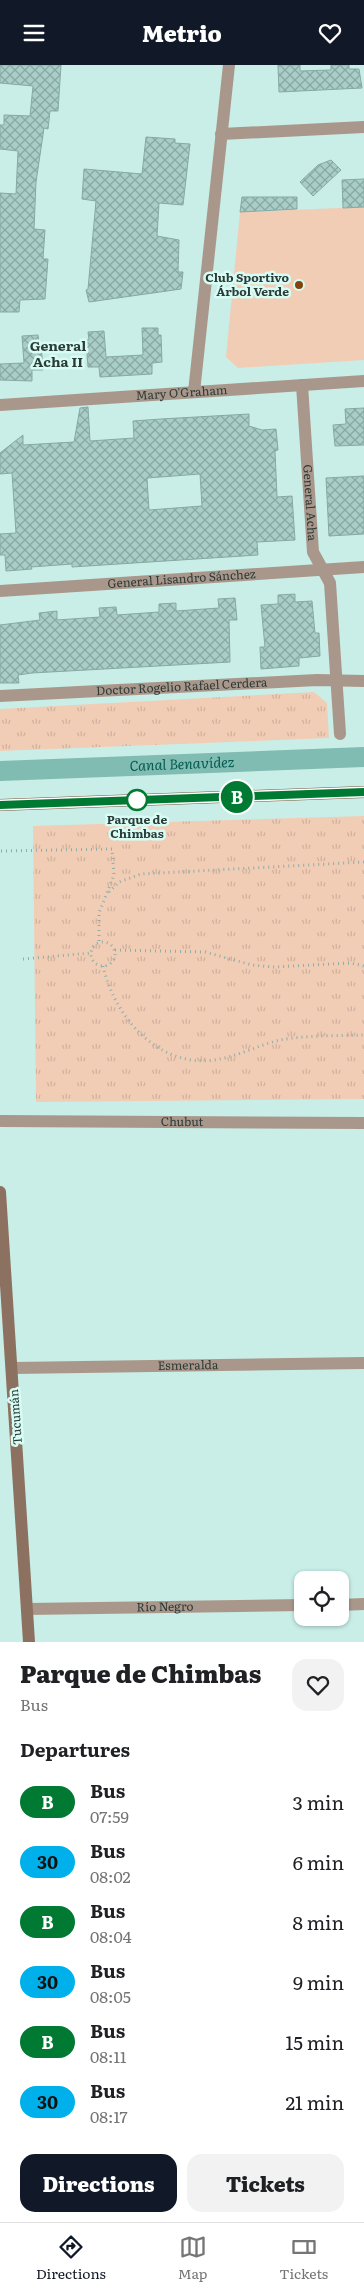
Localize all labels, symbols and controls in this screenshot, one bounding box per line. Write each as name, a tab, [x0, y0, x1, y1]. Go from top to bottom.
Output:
text: Metrio	[142, 16, 222, 49]
icon: menu	[20, 19, 48, 47]
icon: heart	[316, 19, 344, 47]
place label: Club Sportivo Árbol Verde	[205, 268, 290, 300]
marker: Club Sportivo Árbol Verde	[293, 279, 305, 291]
district label: General Acha II	[30, 335, 86, 371]
street label: Mary O'Graham	[135, 380, 228, 404]
street label: General Acha	[299, 464, 322, 542]
street label: General Lisandro Sánchez	[107, 564, 256, 592]
street label: Doctor Rogelio Rafael Cerdera	[96, 672, 268, 699]
water label: Canal Benavídez	[129, 751, 235, 775]
line badge: B	[221, 781, 253, 813]
text: B	[231, 783, 243, 810]
marker: Parque de Chimbas	[126, 789, 148, 811]
place label: Parque de Chimbas	[107, 810, 167, 842]
street label: Chubut	[161, 1112, 204, 1130]
street label: Esmeralda	[158, 1355, 219, 1374]
street label: Tucumán	[4, 1389, 26, 1446]
map controls	[294, 1571, 349, 1626]
button: locate	[294, 1571, 349, 1626]
street label: Río Negro	[136, 1597, 194, 1615]
text: Parque de Chimbas	[20, 1655, 261, 1690]
button: heart	[292, 1659, 344, 1711]
text: Bus	[20, 1692, 48, 1716]
text: Departures	[20, 1735, 130, 1763]
text: Bus	[90, 1776, 125, 1804]
text: B	[41, 1788, 54, 1815]
text: 3 min	[293, 1788, 344, 1816]
text: 07:59	[90, 1804, 129, 1828]
text: Bus	[90, 1836, 125, 1864]
text: 30	[37, 1848, 58, 1875]
text: 6 min	[293, 1848, 344, 1876]
text: 08:02	[90, 1864, 131, 1888]
text: Bus	[90, 1896, 125, 1924]
text: B	[41, 1908, 54, 1935]
text: 8 min	[292, 1908, 344, 1936]
text: 08:04	[90, 1924, 131, 1948]
text: Bus	[90, 1956, 125, 1984]
text: 30	[37, 1968, 58, 1995]
text: 9 min	[293, 1968, 344, 1996]
text: 08:05	[90, 1984, 131, 2008]
text: Bus	[90, 2016, 125, 2044]
text: B	[41, 2028, 54, 2055]
text: 15 min	[285, 2028, 344, 2056]
text: 08:11	[90, 2044, 126, 2068]
text: Bus	[90, 2076, 125, 2104]
text: 30	[37, 2088, 58, 2115]
text: 21 min	[285, 2088, 344, 2116]
text: 08:17	[90, 2104, 128, 2128]
button: Directions	[20, 2154, 177, 2212]
button: Tickets	[187, 2154, 344, 2212]
tab: Directions	[36, 2233, 106, 2283]
tab: Map	[178, 2233, 207, 2283]
tab: Tickets	[279, 2233, 328, 2283]

